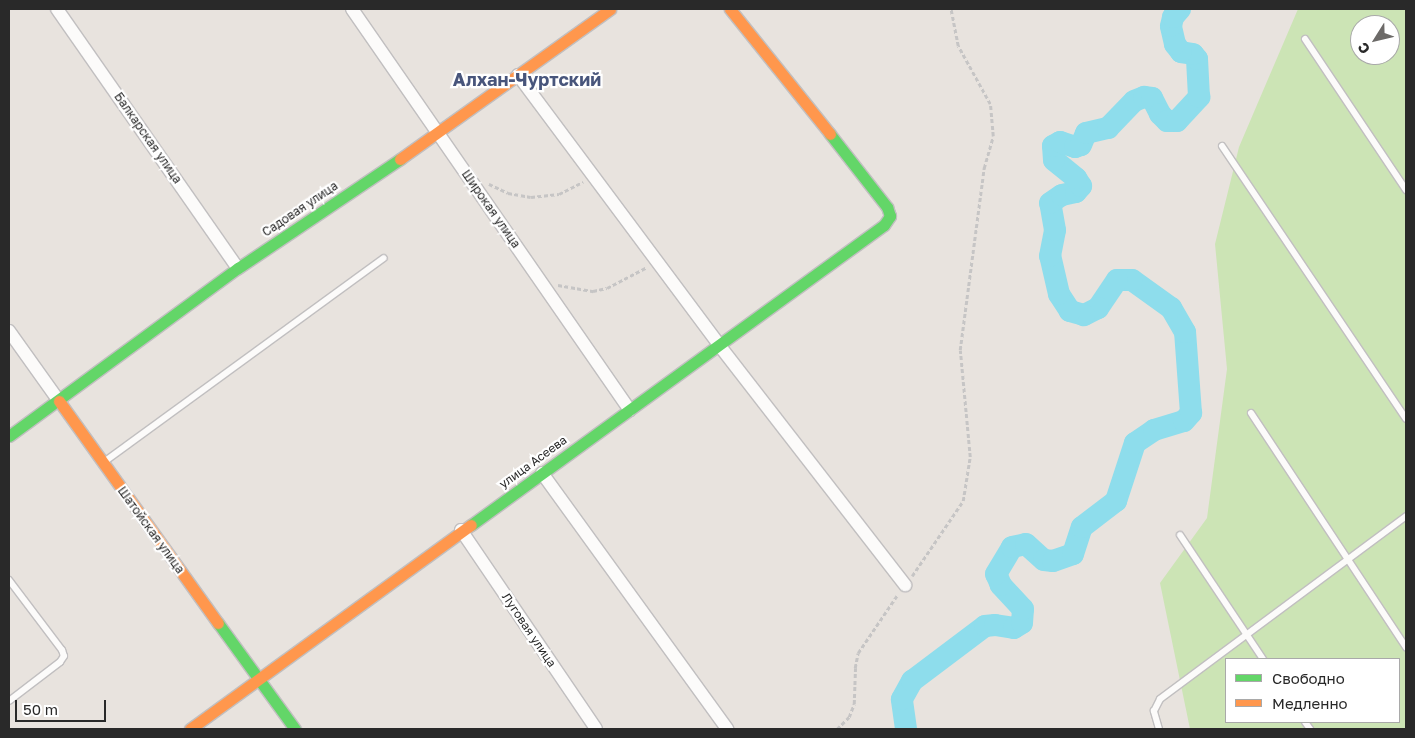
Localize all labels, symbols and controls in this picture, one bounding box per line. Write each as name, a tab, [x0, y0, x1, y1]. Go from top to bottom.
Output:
north arrow	[1350, 15, 1400, 65]
text: С	[1353, 40, 1373, 58]
district label: Алхан-Чуртский	[453, 68, 601, 90]
street label: Балкарская улица	[111, 90, 185, 186]
street label: Широкая улица	[459, 167, 523, 251]
street label: Садовая улица	[260, 178, 340, 240]
street label: улица Асеева	[496, 433, 570, 491]
street label: Шатойская улица	[115, 484, 187, 576]
street label: Луговая улица	[499, 590, 559, 670]
legend	[1225, 658, 1400, 723]
text: Свободно	[1272, 669, 1345, 687]
scale bar	[18, 690, 109, 722]
text: Медленно	[1272, 694, 1348, 712]
text: 50 m	[23, 700, 58, 718]

